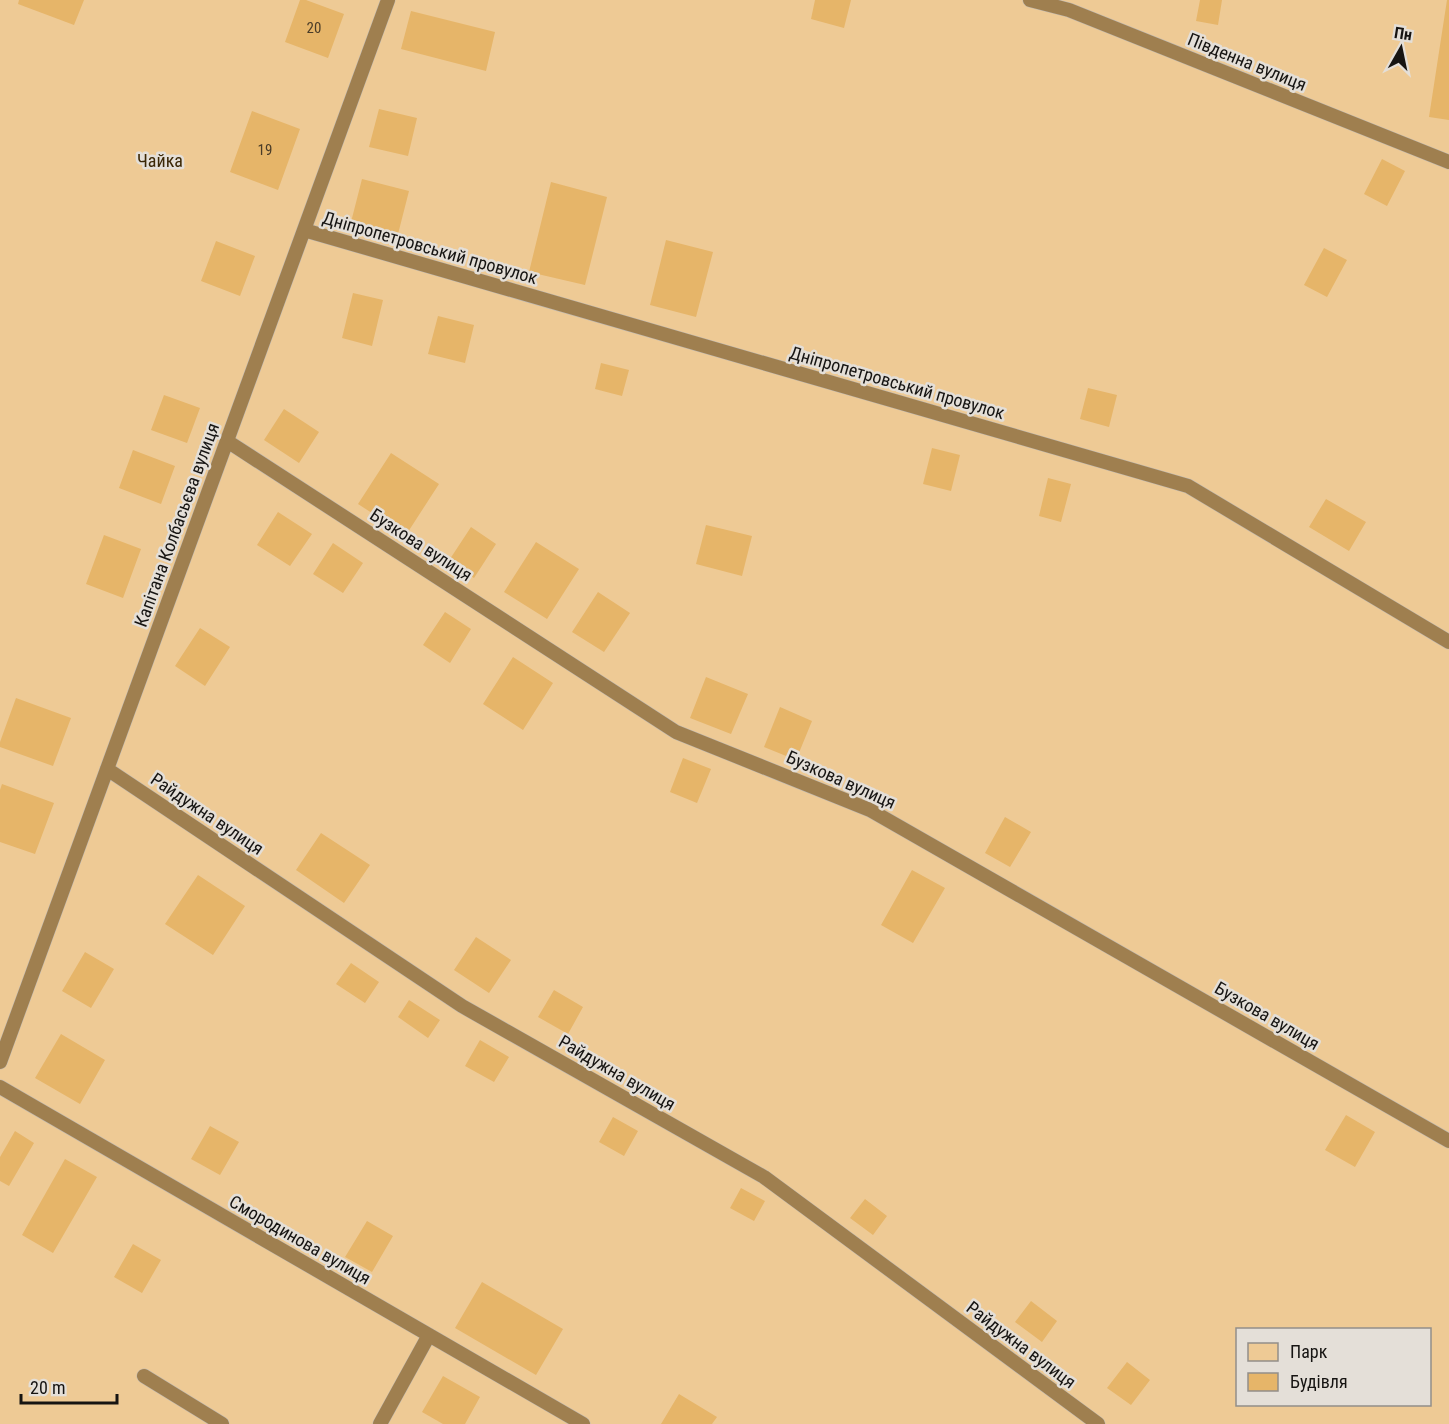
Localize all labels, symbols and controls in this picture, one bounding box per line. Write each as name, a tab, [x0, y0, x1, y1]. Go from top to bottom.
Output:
north arrow	[1371, 18, 1431, 78]
house number: 20	[307, 19, 321, 37]
text: Пн	[1393, 23, 1414, 44]
street label: Південна вулиця	[1185, 28, 1310, 95]
house number: 19	[258, 141, 272, 159]
park label: Чайка	[137, 150, 183, 171]
street label: Дніпропетровський провулок	[320, 207, 540, 288]
street label: Дніпропетровський провулок	[787, 342, 1007, 423]
street label: Капітана Колбасьєва вулиця	[130, 420, 223, 630]
street label: Бузкова вулиця	[366, 504, 476, 585]
street label: Бузкова вулиця	[783, 746, 899, 813]
street label: Райдужна вулиця	[147, 768, 268, 859]
street label: Бузкова вулиця	[1211, 977, 1323, 1054]
street label: Райдужна вулиця	[555, 1031, 679, 1114]
street label: Смородинова вулиця	[226, 1191, 375, 1289]
street label: Райдужна вулиця	[963, 1297, 1080, 1393]
legend	[1236, 1328, 1431, 1406]
text: Парк	[1290, 1341, 1328, 1362]
scale bar	[21, 1367, 117, 1405]
text: Будівля	[1290, 1371, 1348, 1392]
text: 20 m	[30, 1377, 65, 1398]

